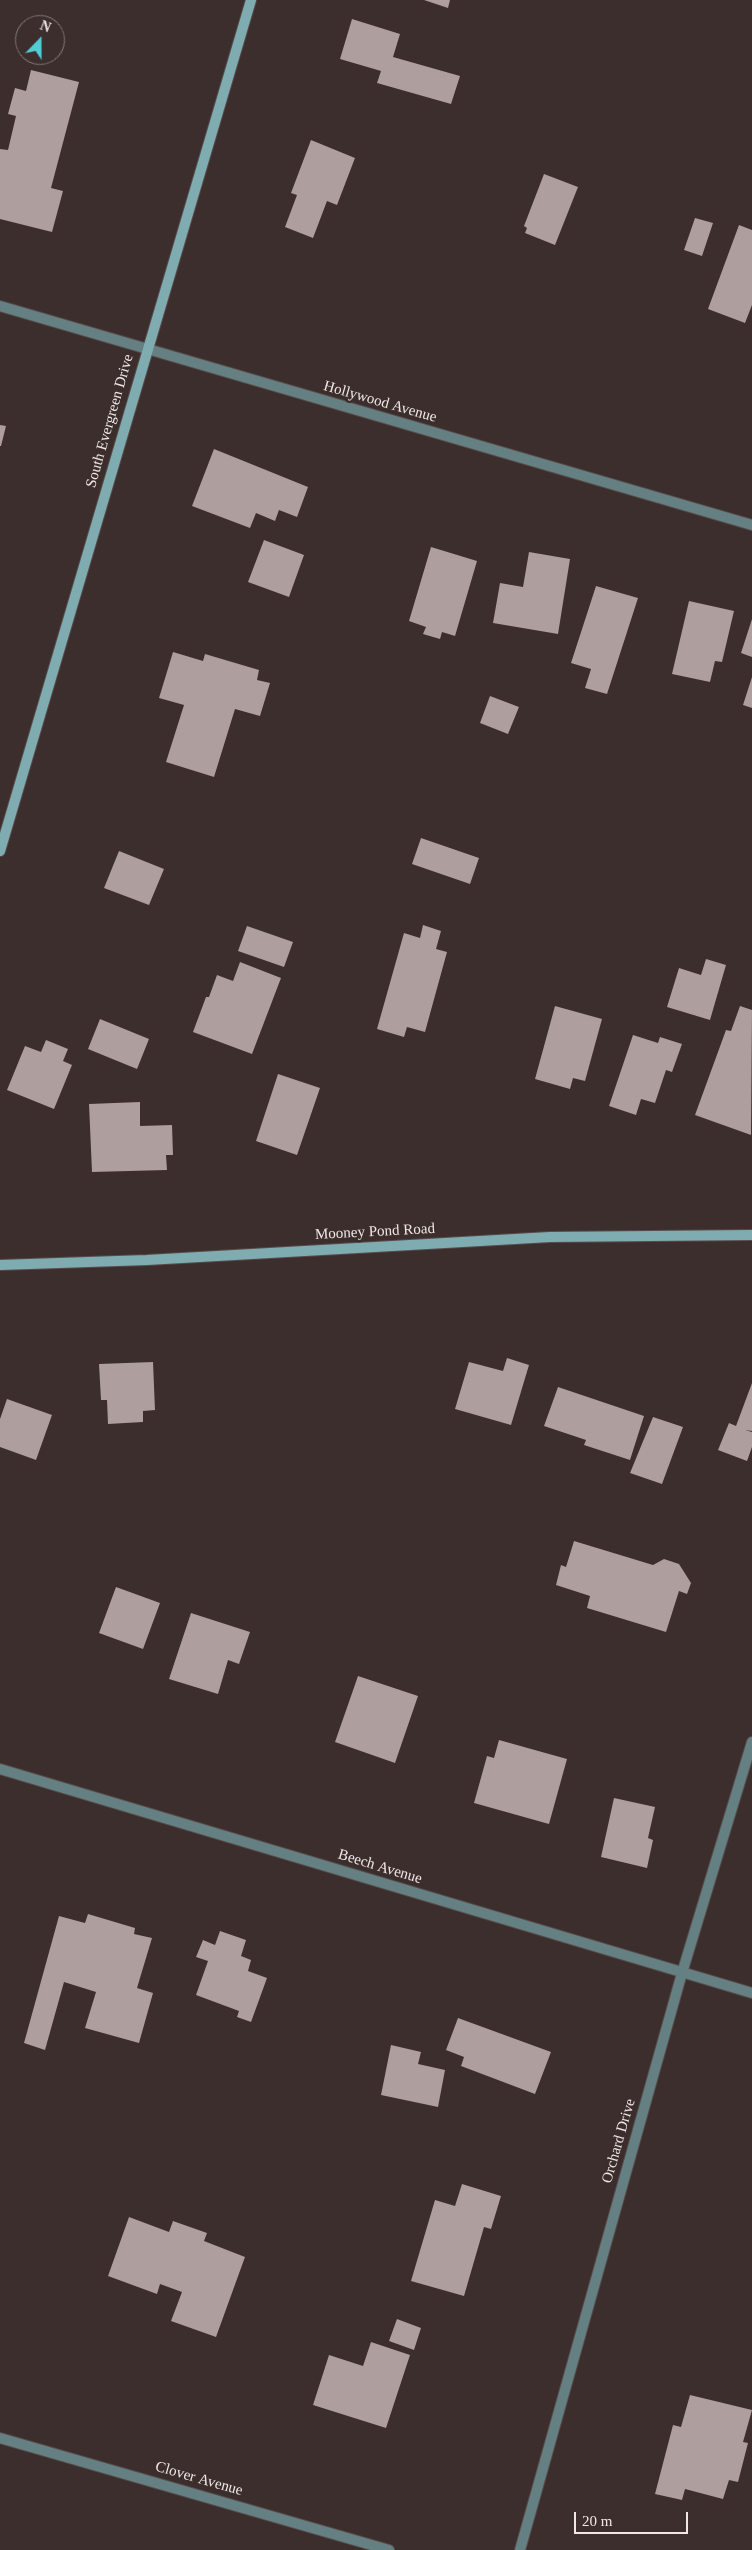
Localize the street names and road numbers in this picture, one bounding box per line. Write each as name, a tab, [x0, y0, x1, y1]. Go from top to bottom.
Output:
street label: South Evergreen Drive	[82, 352, 138, 490]
street label: Hollywood Avenue	[321, 377, 439, 427]
street label: Mooney Pond Road	[315, 1220, 435, 1244]
street label: Beech Avenue	[336, 1846, 424, 1888]
street label: Orchard Drive	[598, 2097, 640, 2185]
street label: Clover Avenue	[153, 2458, 245, 2500]

